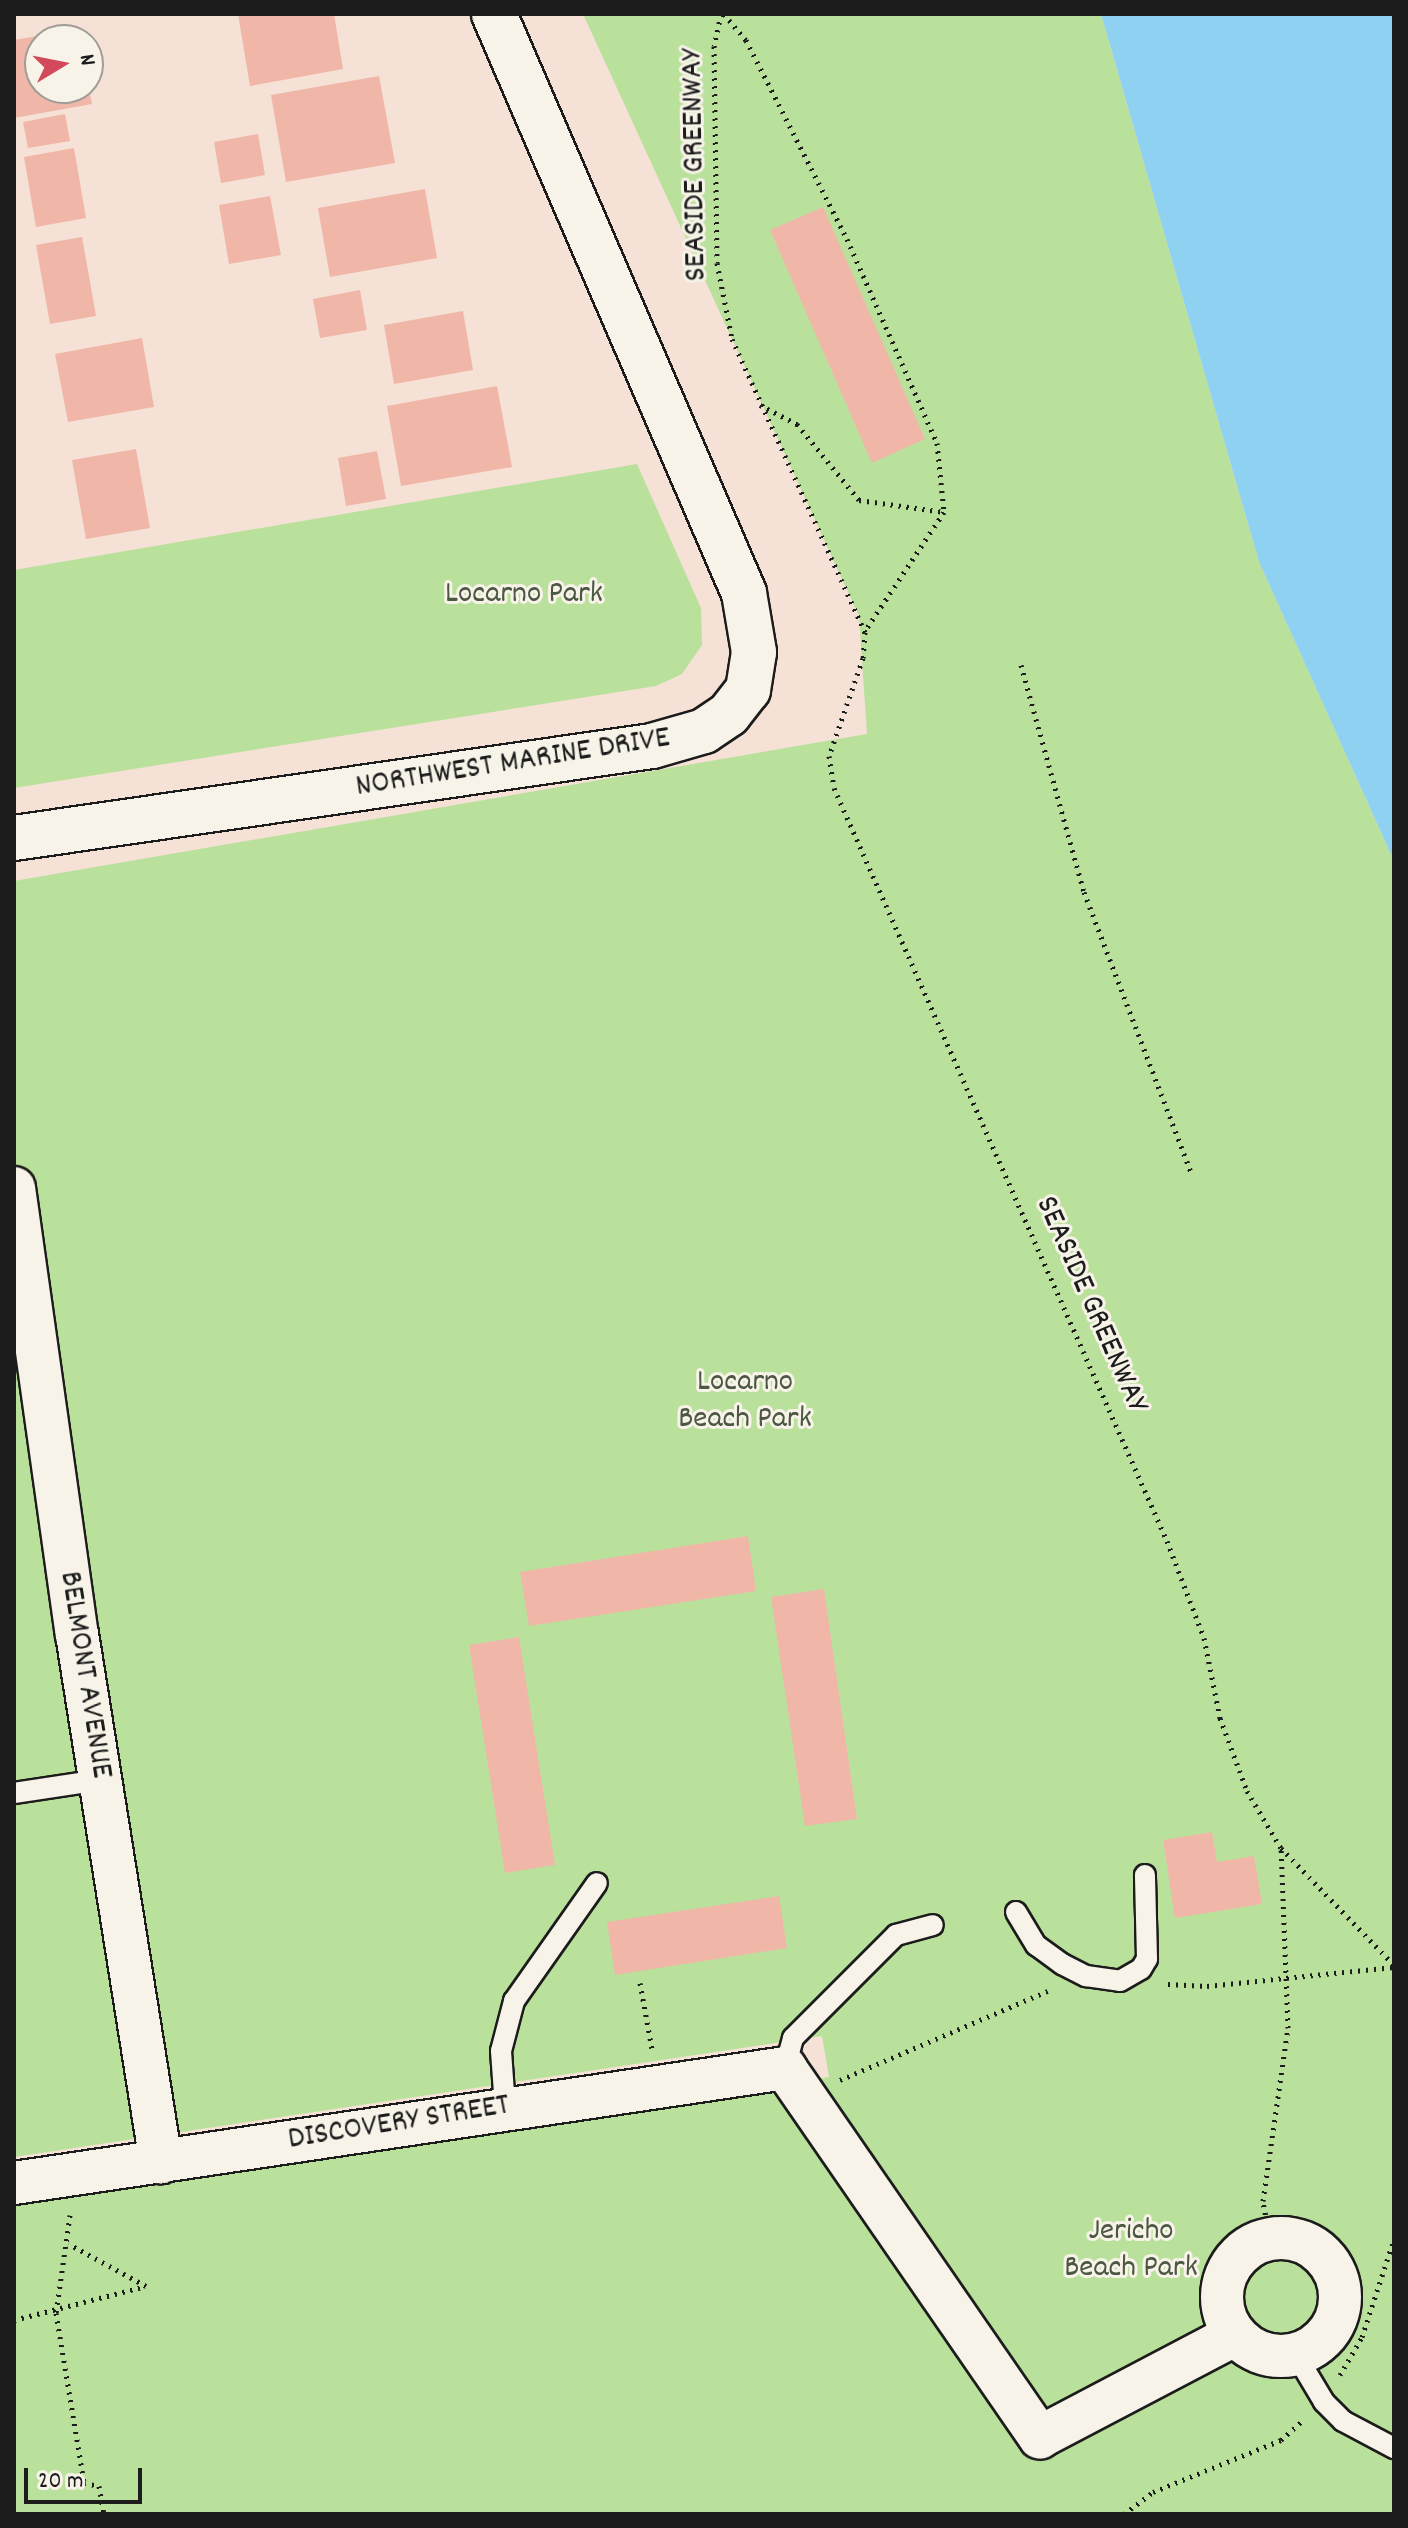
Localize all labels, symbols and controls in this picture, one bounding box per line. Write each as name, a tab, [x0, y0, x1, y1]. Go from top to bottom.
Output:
north arrow	[24, 24, 104, 104]
street label: SEASIDE GREENWAY	[675, 48, 717, 282]
text: N	[70, 52, 102, 68]
park label: Locarno Park	[445, 576, 603, 614]
street label: NORTHWEST MARINE DRIVE	[353, 720, 673, 808]
street label: SEASIDE GREENWAY	[1025, 1191, 1155, 1419]
park label: Locarno Beach Park	[678, 1365, 812, 1440]
street label: BELMONT AVENUE	[49, 1569, 119, 1781]
street label: DISCOVERY STREET	[286, 2088, 512, 2160]
park label: Jericho Beach Park	[1064, 2214, 1198, 2289]
scale bar	[28, 2452, 146, 2502]
text: 20 m	[38, 2465, 84, 2499]

